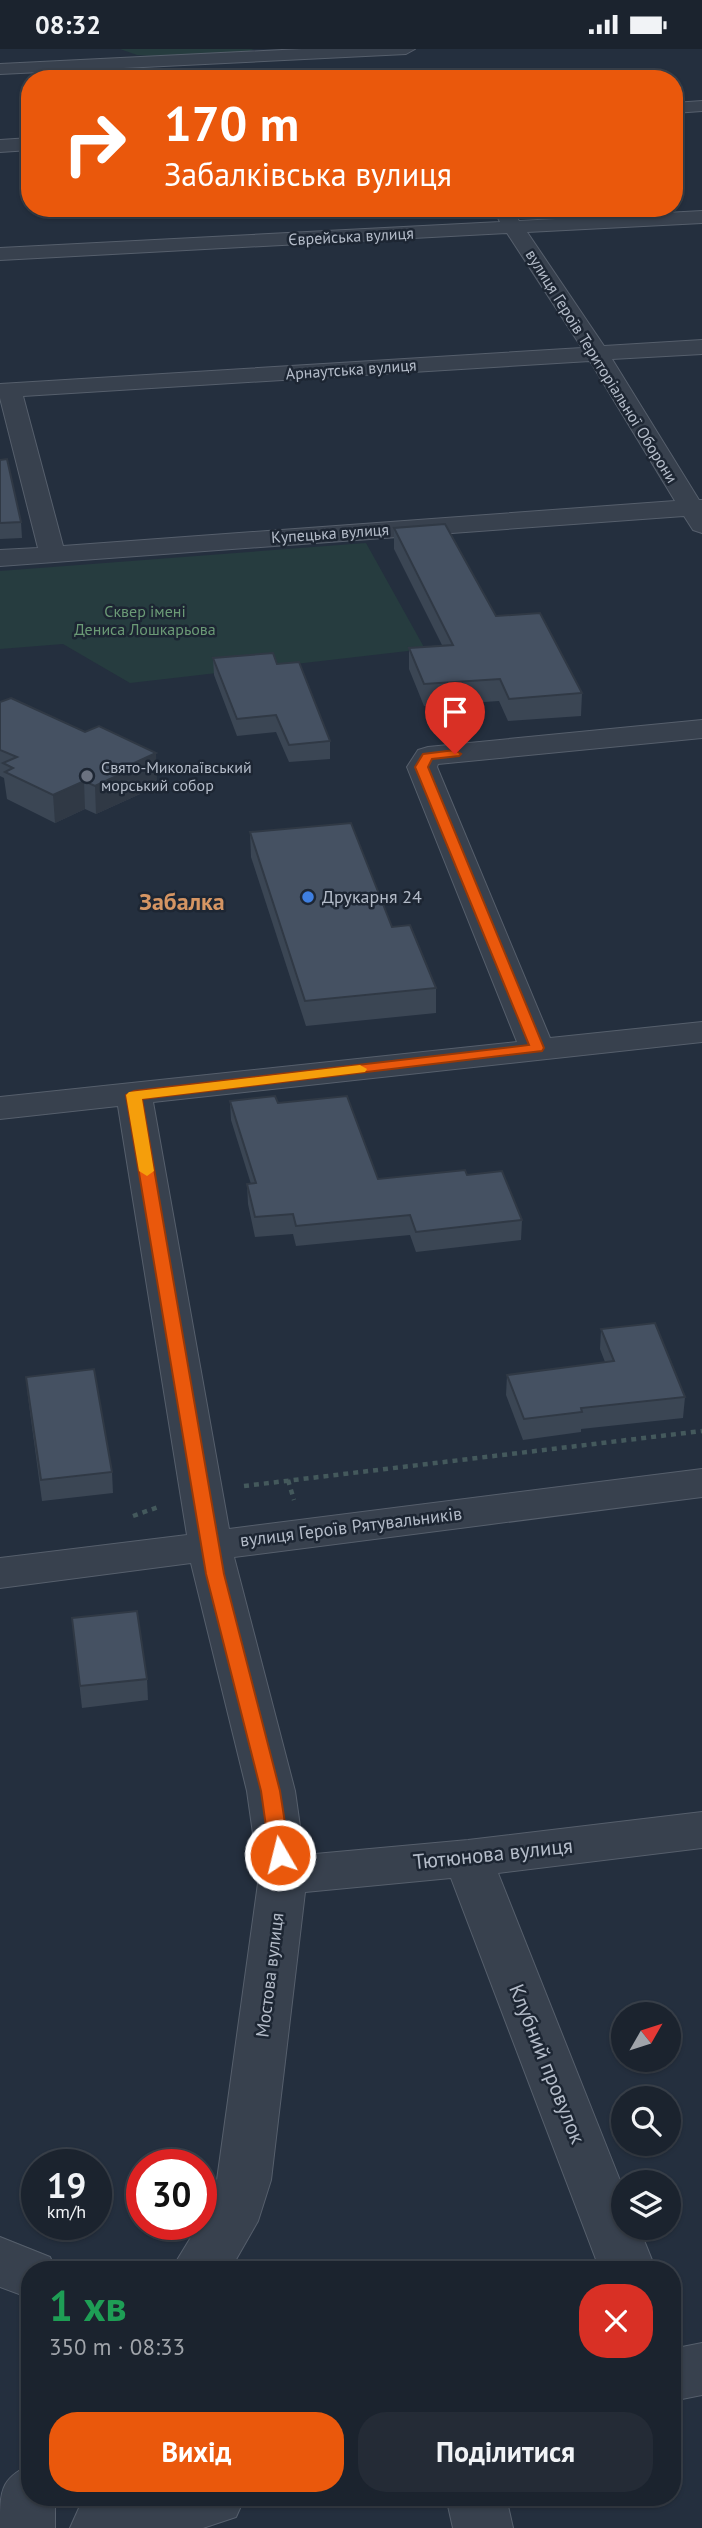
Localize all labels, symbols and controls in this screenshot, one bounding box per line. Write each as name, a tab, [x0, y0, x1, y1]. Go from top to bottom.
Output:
text: 08:32	[35, 8, 101, 41]
text: 170 m	[164, 91, 299, 155]
icon: right	[49, 98, 140, 189]
text: Забалківська вулиця	[164, 153, 452, 195]
street label: Єврейська вулиця	[288, 223, 414, 249]
street label: вулиця Героїв Територіальної Оборони	[522, 246, 682, 486]
street label: Арнаутська вулиця	[285, 354, 417, 384]
street label: Купецька вулиця	[270, 519, 390, 547]
park label: Сквер імені Дениса Лошкарьова	[74, 601, 216, 639]
pin	[425, 682, 485, 754]
icon: arrive	[436, 693, 474, 731]
place label: Свято-Миколаївський морський собор	[101, 757, 252, 795]
marker: Свято-Миколаївський морський собор	[79, 768, 95, 784]
place label: Друкарня 24	[322, 885, 422, 908]
district label: Забалка	[139, 886, 225, 917]
marker: Друкарня 24	[300, 889, 316, 905]
street label: вулиця Героїв Рятувальників	[239, 1501, 463, 1552]
position arrow	[243, 1818, 317, 1892]
street label: Тютюнова вулиця	[412, 1832, 574, 1875]
street label: Мостова вулиця	[250, 1911, 289, 2039]
street label: Клубний провулок	[503, 1980, 592, 2148]
north arrow	[611, 2002, 681, 2072]
map controls	[611, 2002, 681, 2240]
button: search	[611, 2086, 681, 2156]
speed limit sign: 30	[126, 2149, 217, 2240]
text: 19	[47, 2162, 86, 2208]
button: layers	[611, 2170, 681, 2240]
text: km/h	[47, 2200, 86, 2223]
text: 1 хв	[49, 2278, 127, 2333]
button: close	[579, 2284, 653, 2358]
text: 350 m · 08:33	[49, 2332, 185, 2361]
button: Вихід	[49, 2412, 344, 2492]
button: Поділитися	[358, 2412, 653, 2492]

